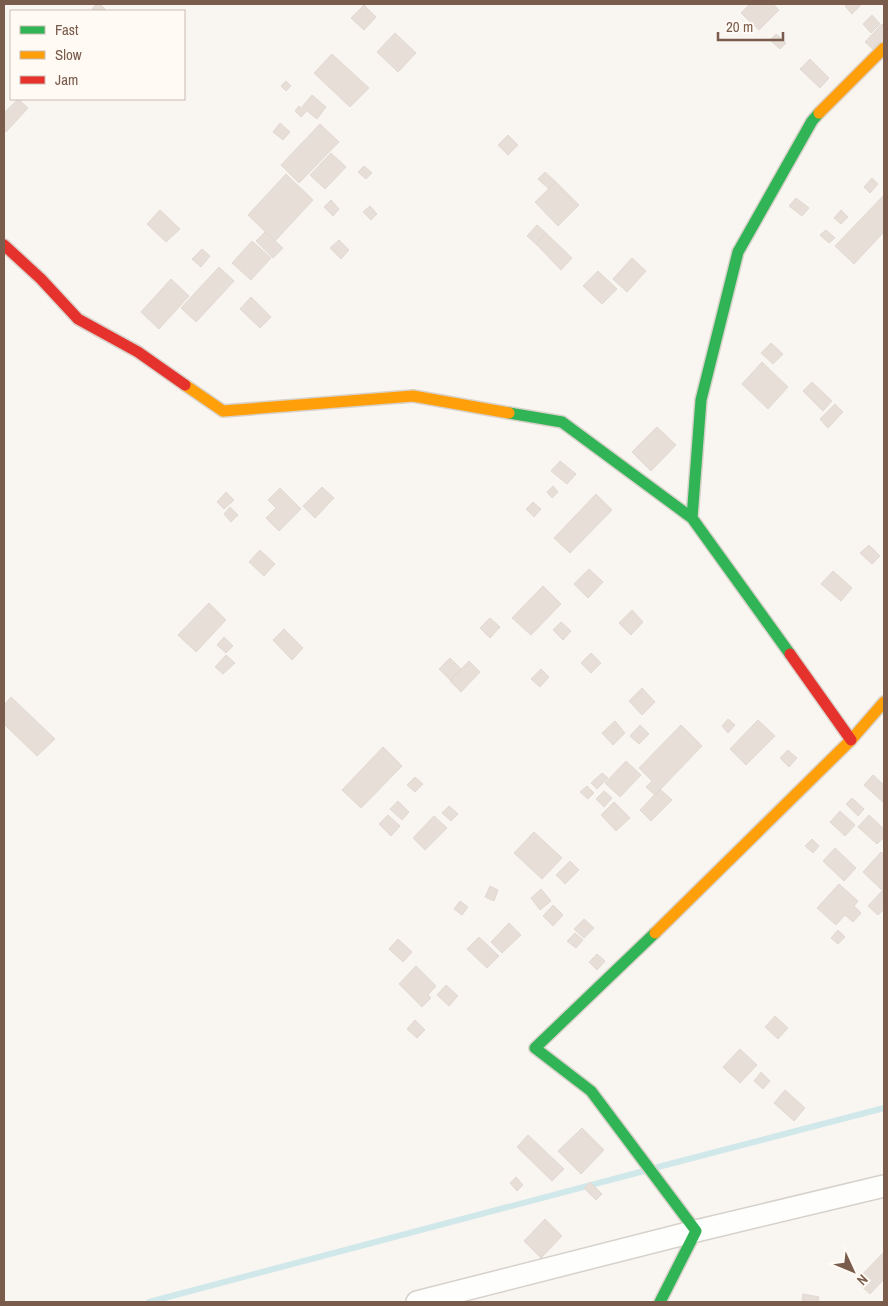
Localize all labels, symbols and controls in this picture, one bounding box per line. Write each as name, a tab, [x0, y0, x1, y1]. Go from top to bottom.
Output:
legend	[10, 10, 185, 100]
scale bar	[718, 10, 783, 42]
text: 20 m	[726, 16, 753, 37]
text: Fast	[55, 19, 79, 40]
text: Slow	[55, 44, 82, 65]
text: Jam	[55, 69, 78, 90]
north arrow	[828, 1246, 878, 1296]
text: N	[853, 1271, 872, 1289]

